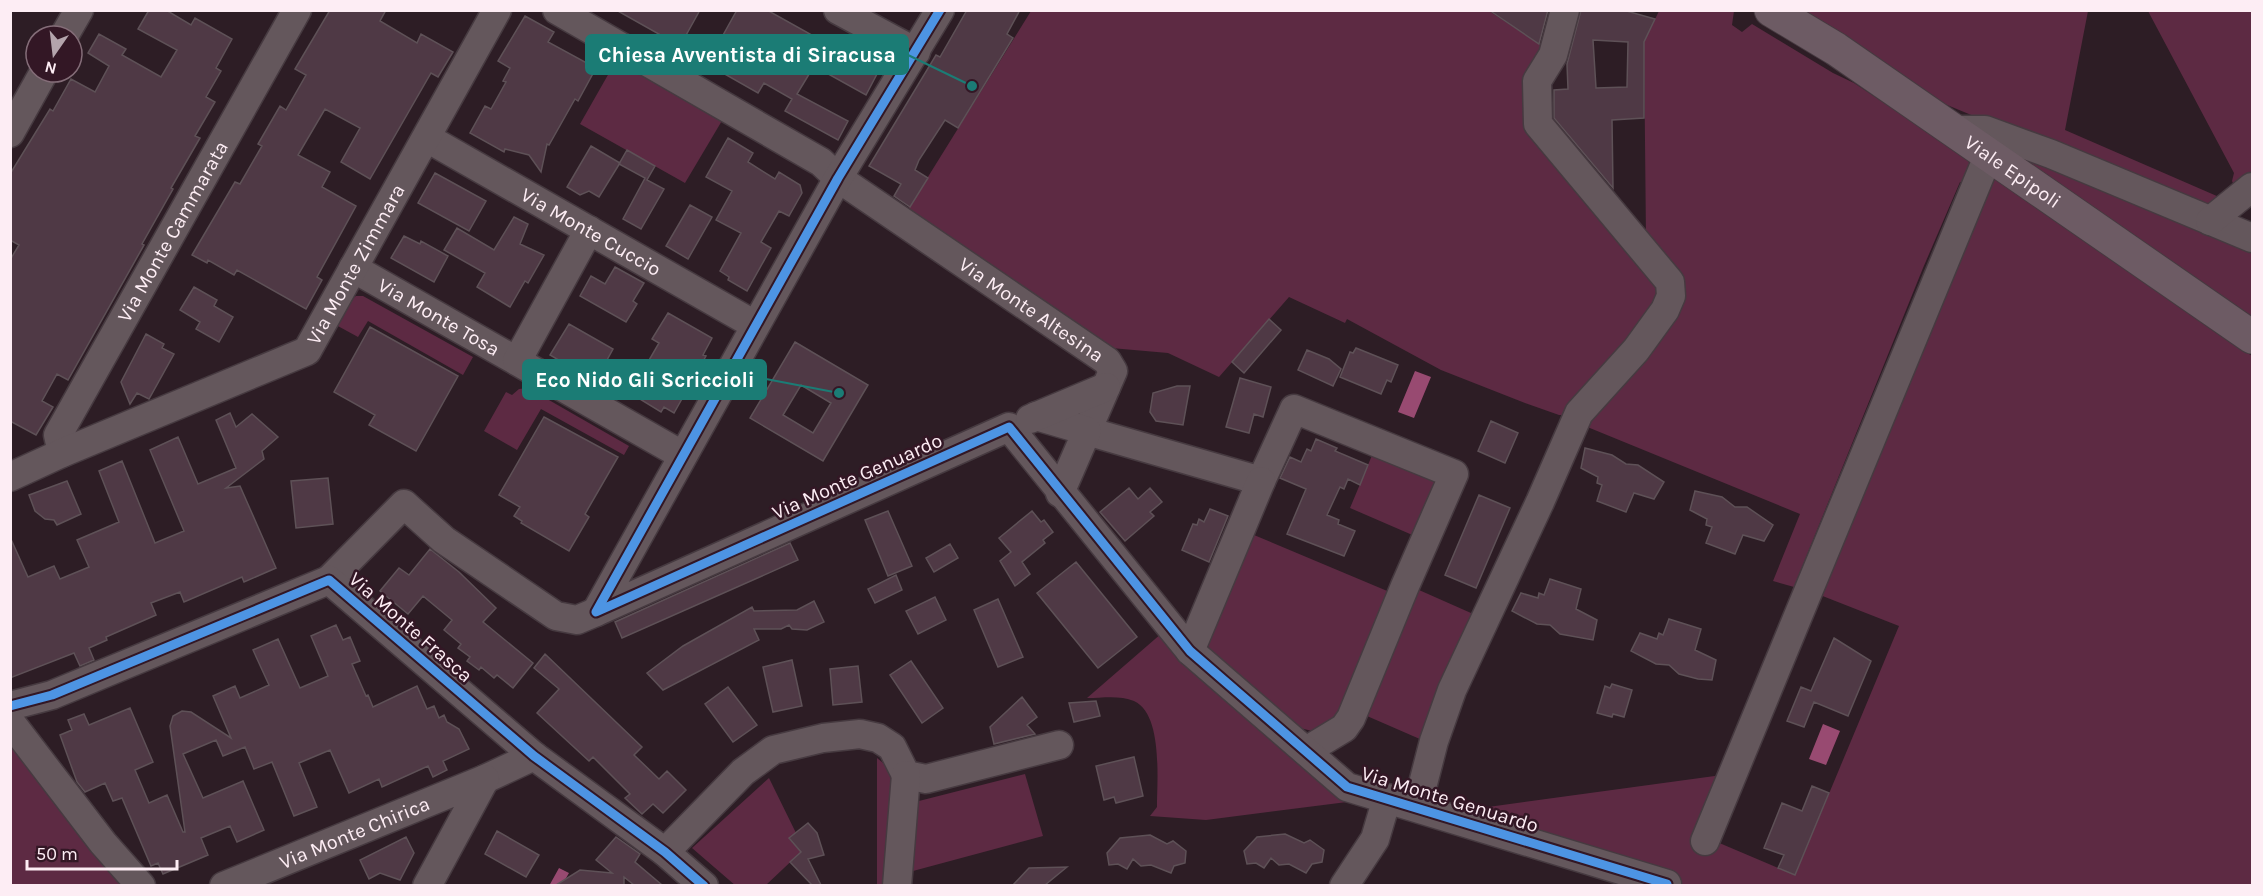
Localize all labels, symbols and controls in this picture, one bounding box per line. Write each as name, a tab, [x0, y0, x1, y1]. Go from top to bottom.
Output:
north arrow	[24, 24, 84, 84]
callout: Chiesa Avventista di Siracusa	[586, 35, 908, 74]
text: Chiesa Avventista di Siracusa	[598, 43, 896, 67]
text: N	[43, 57, 58, 79]
street label: Viale Epipoli	[1960, 131, 2065, 213]
street label: Via Monte Cammarata	[113, 137, 233, 326]
street label: Via Monte Zimmara	[302, 180, 410, 349]
street label: Via Monte Cuccio	[517, 183, 665, 281]
street label: Via Monte Altesina	[954, 253, 1108, 367]
street label: Via Monte Tosa	[374, 274, 504, 361]
callout: Eco Nido Gli Scriccioli	[523, 360, 766, 399]
text: Eco Nido Gli Scriccioli	[535, 368, 755, 392]
street label: Via Monte Genuardo	[769, 429, 946, 524]
street label: Via Monte Frasca	[344, 568, 477, 687]
street label: Via Monte Genuardo	[1359, 762, 1541, 837]
street label: Via Monte Chirica	[276, 792, 433, 874]
scale bar	[27, 833, 177, 871]
text: 50 m	[36, 843, 78, 865]

